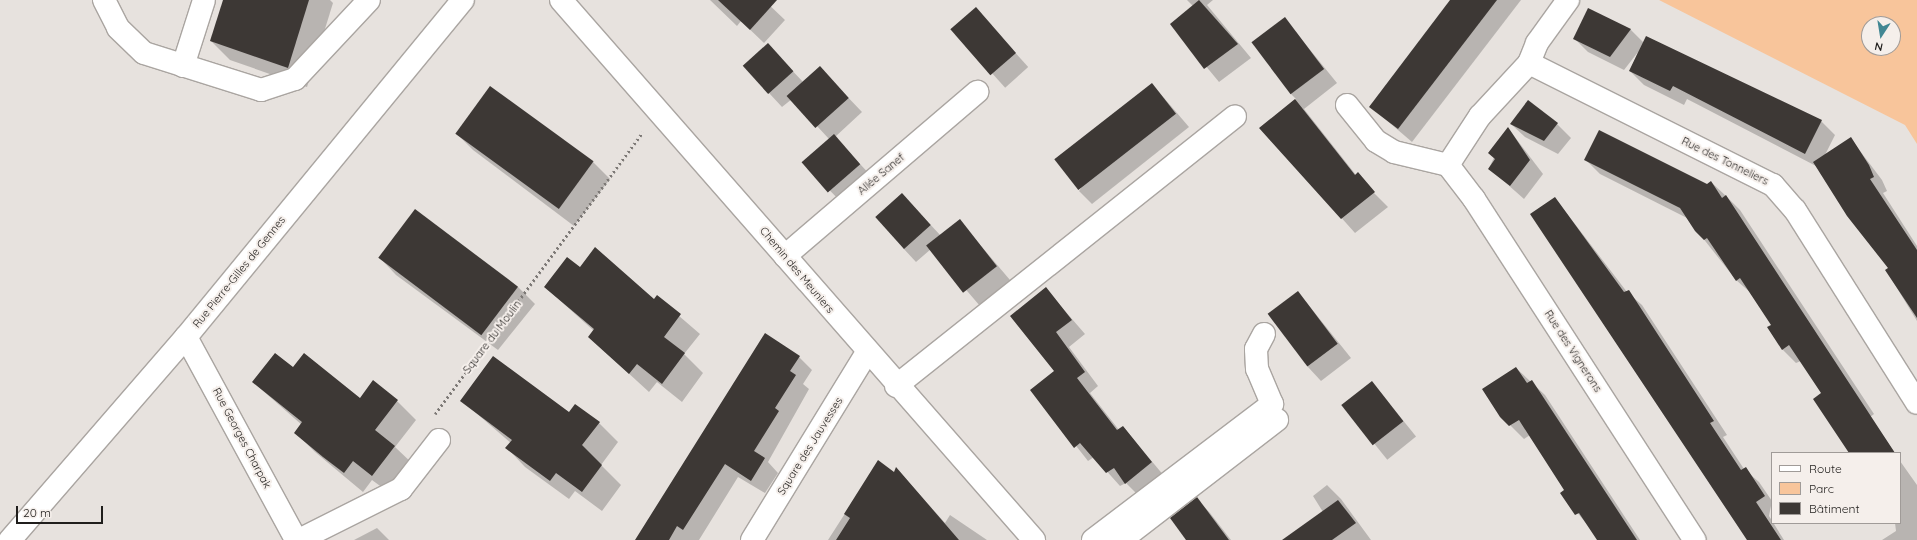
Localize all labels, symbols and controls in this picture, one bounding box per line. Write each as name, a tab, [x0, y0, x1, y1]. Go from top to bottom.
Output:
north arrow	[1861, 16, 1901, 56]
text: N	[1873, 39, 1884, 54]
street label: Rue des Tonneliers	[1679, 134, 1771, 188]
street label: Allée Sanef	[855, 151, 907, 197]
street label: Rue Pierre-Gilles de Gennes	[190, 214, 288, 330]
street label: Chemin des Meuniers	[757, 224, 837, 316]
street label: Square du Moulin	[460, 298, 524, 376]
street label: Rue des Vignerons	[1542, 308, 1604, 394]
street label: Rue Georges Charpak	[210, 386, 274, 490]
street label: Square des Jauvesses	[775, 395, 845, 497]
legend	[1771, 452, 1901, 524]
text: Route	[1809, 461, 1842, 476]
text: Parc	[1809, 481, 1834, 496]
scale bar	[18, 498, 105, 524]
text: Bâtiment	[1809, 501, 1859, 516]
text: 20 m	[23, 505, 51, 520]

